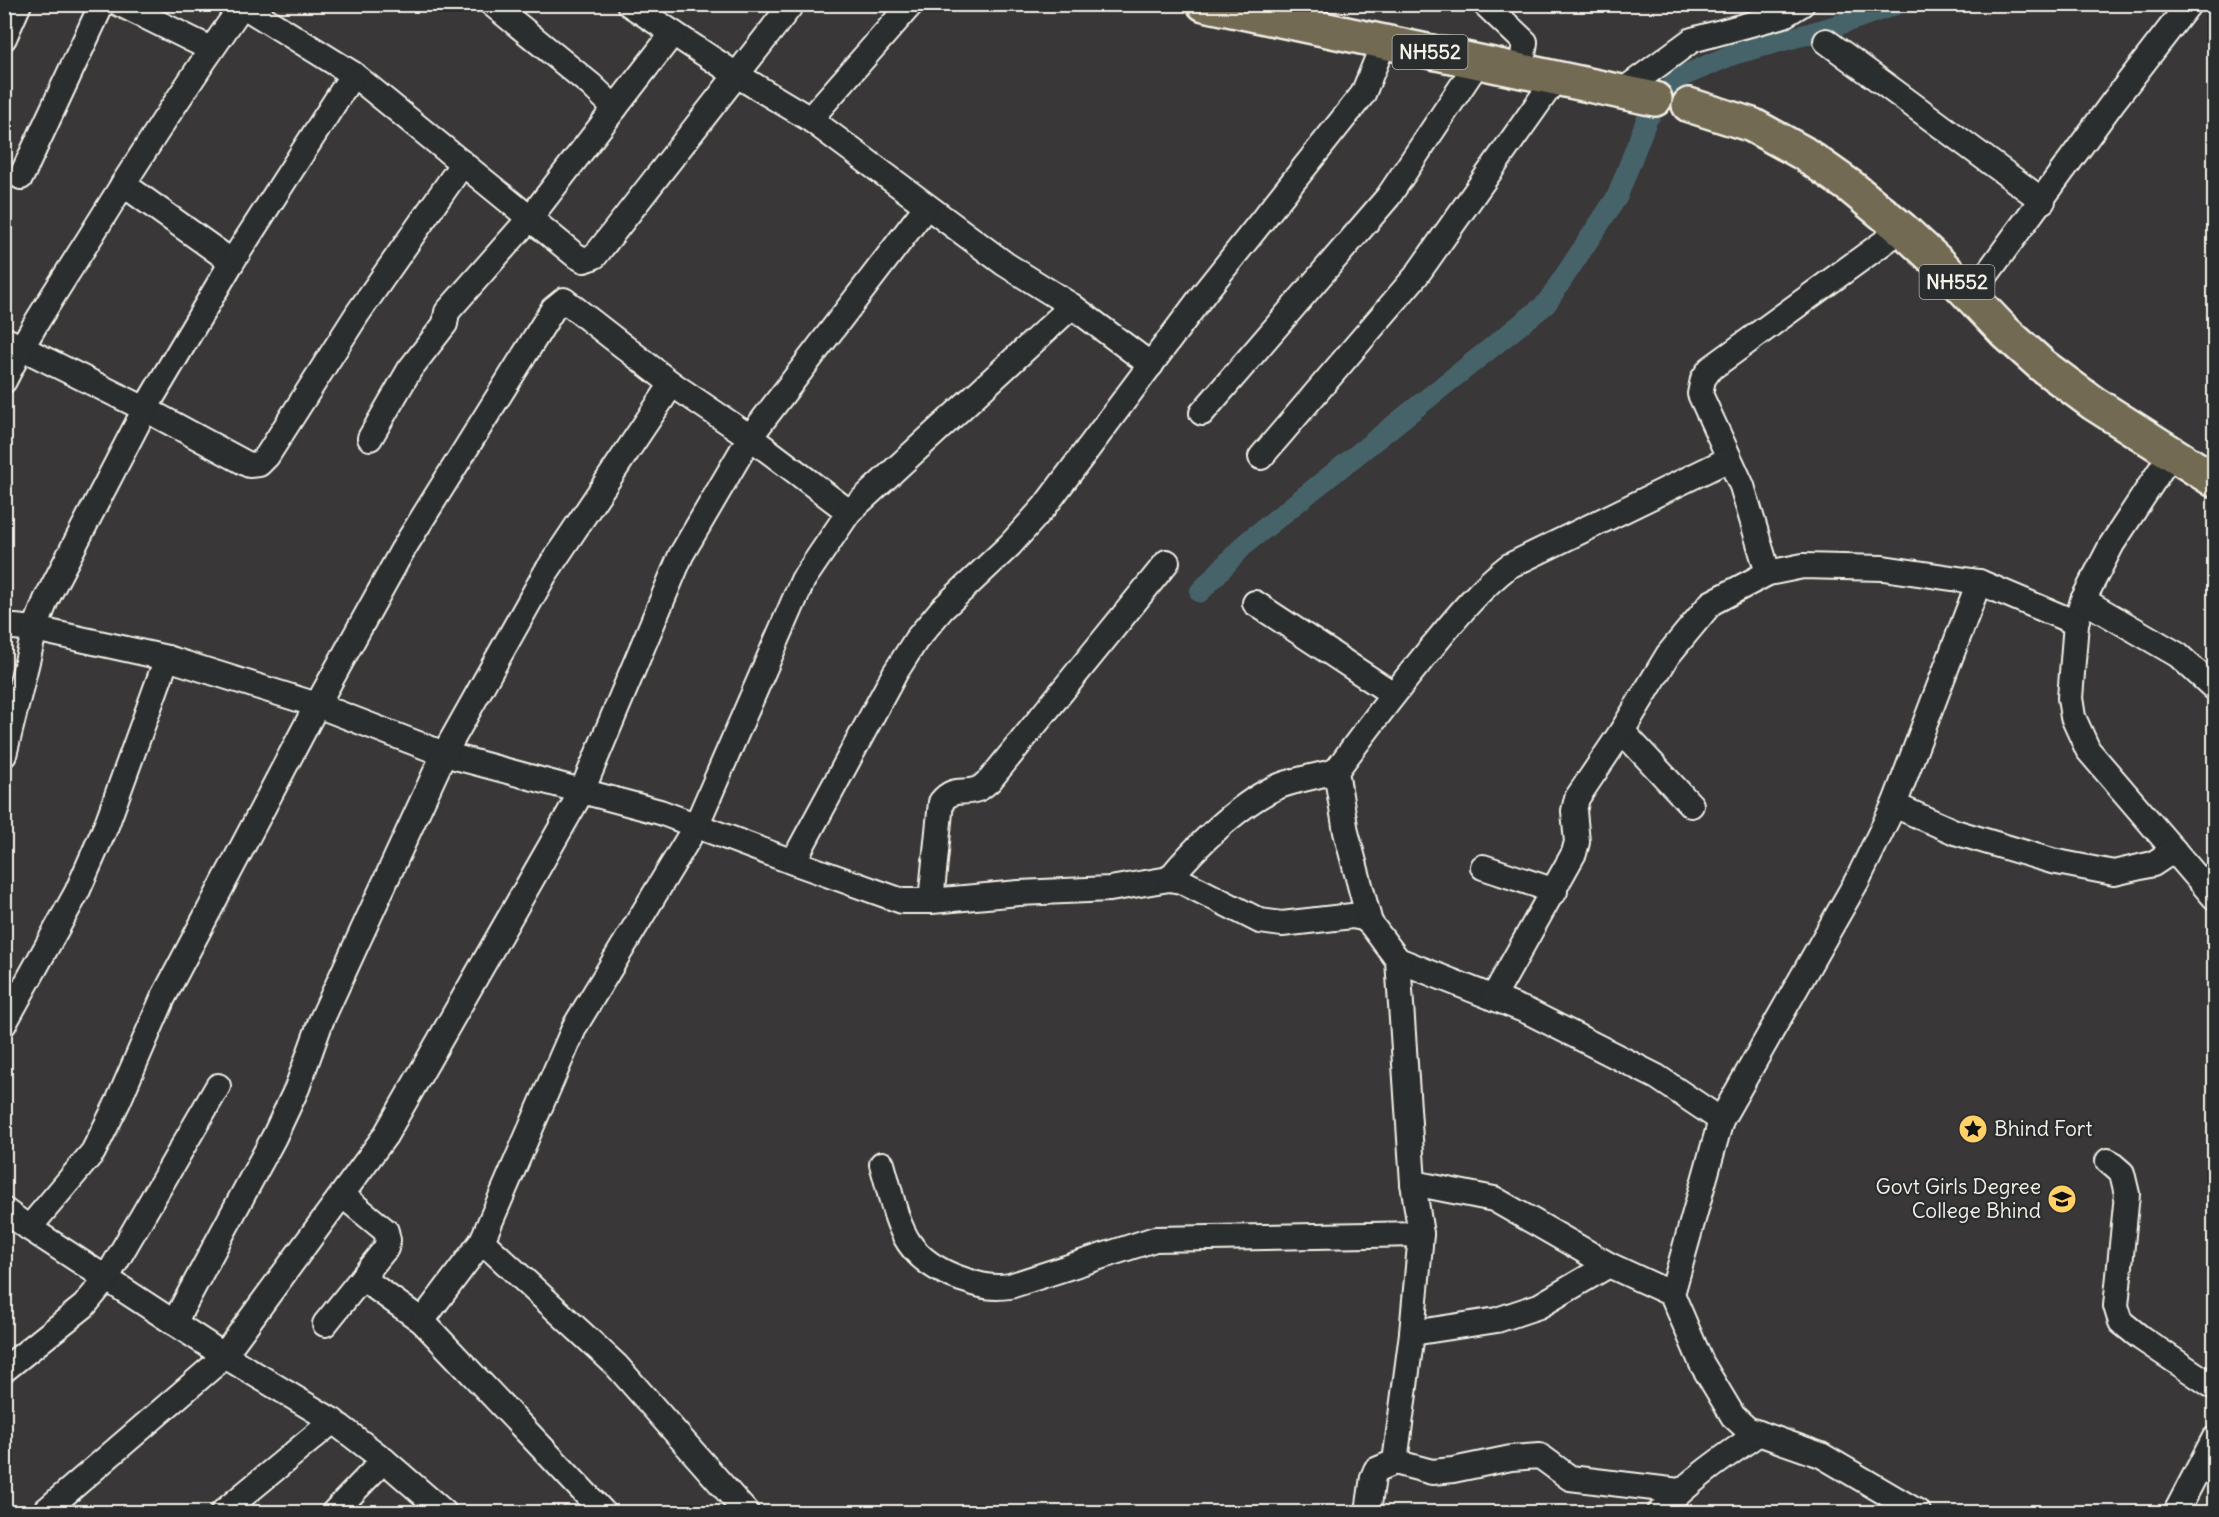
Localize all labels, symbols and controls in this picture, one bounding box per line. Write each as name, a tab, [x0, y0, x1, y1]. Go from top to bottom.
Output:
road number: NH552	[1392, 35, 1468, 69]
road number: NH552	[1920, 265, 1994, 299]
place icon: Bhind Fort	[1957, 1113, 1989, 1145]
place label: Bhind Fort	[1994, 1115, 2093, 1142]
place label: Govt Girls Degree College Bhind	[1876, 1173, 2041, 1224]
school or university icon: Govt Girls Degree College Bhind	[2046, 1183, 2078, 1215]

